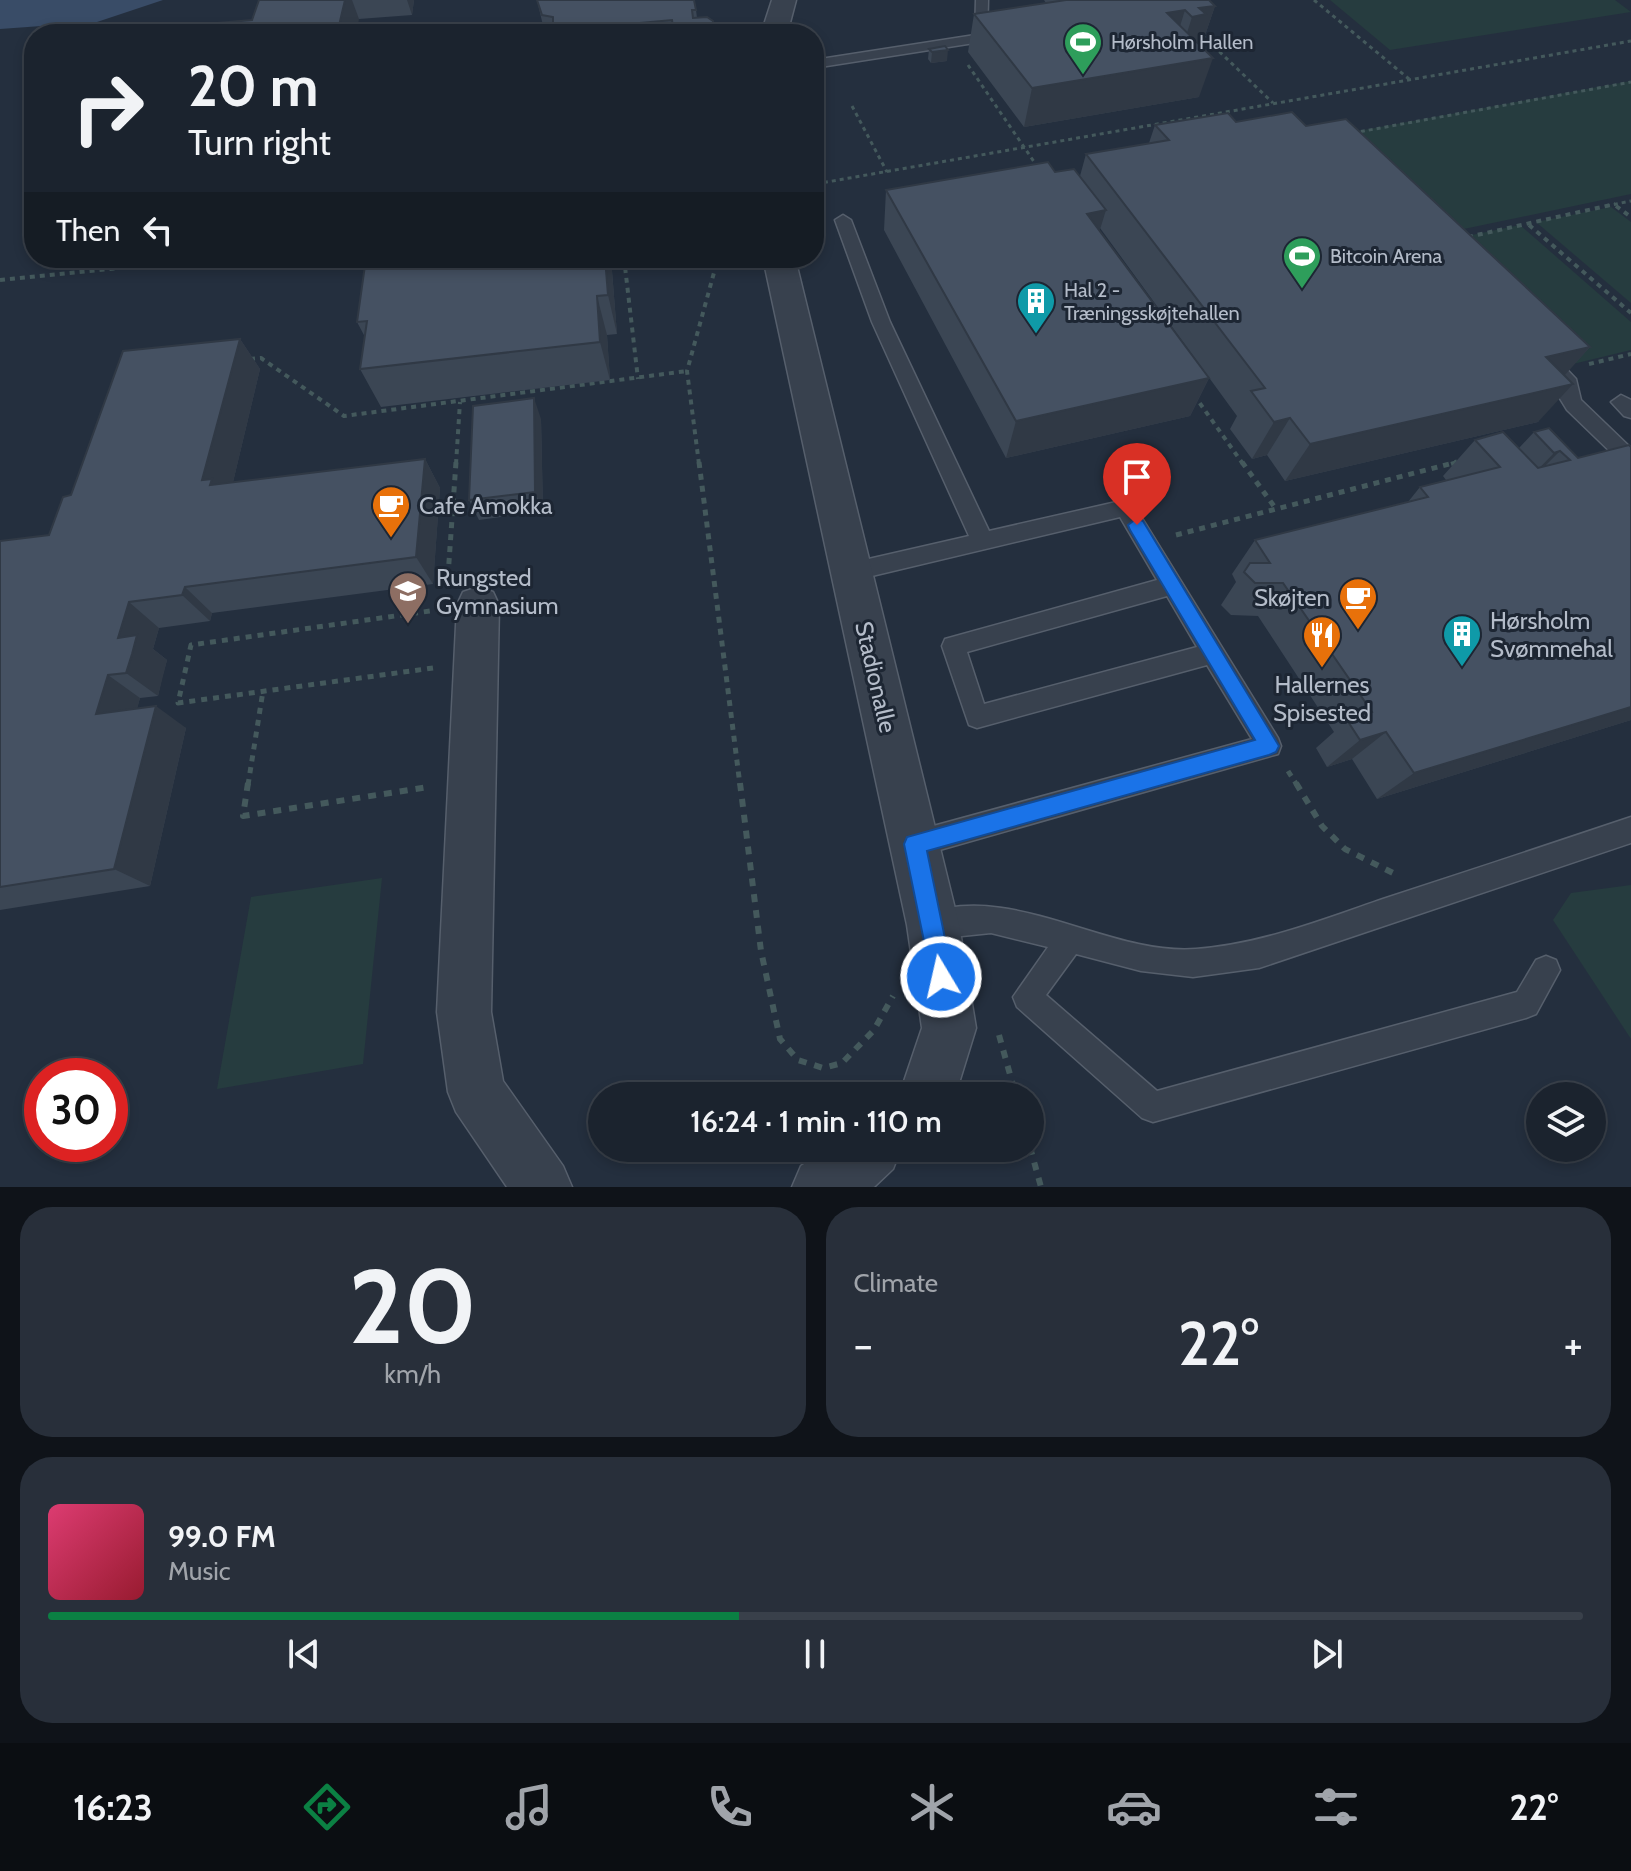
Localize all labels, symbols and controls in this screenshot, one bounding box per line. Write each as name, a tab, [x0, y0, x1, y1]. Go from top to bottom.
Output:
sports icon: Hørsholm Hallen	[1062, 21, 1104, 76]
place label: Hørsholm Hallen	[1111, 30, 1253, 54]
text: 20 m	[188, 52, 318, 120]
icon: right	[56, 56, 160, 160]
text: Turn right	[188, 120, 331, 164]
icon: left	[136, 208, 180, 252]
text: Then	[56, 212, 120, 249]
sports icon: Bitcoin Arena	[1281, 235, 1323, 290]
place label: Bitcoin Arena	[1330, 244, 1442, 268]
place label: Hal 2 - Træningsskøjtehallen	[1064, 278, 1240, 325]
building icon: Hal 2 - Træningsskøjtehallen	[1015, 280, 1057, 335]
pin	[1103, 443, 1171, 525]
icon: arrive	[1115, 455, 1159, 499]
cafe icon: Cafe Amokka	[370, 484, 412, 539]
place label: Cafe Amokka	[419, 491, 553, 520]
place label: Rungsted Gymnasium	[436, 563, 559, 620]
school or university icon: Rungsted Gymnasium	[387, 570, 429, 625]
cafe icon: Skøjten	[1337, 576, 1379, 631]
place label: Skøjten	[1254, 583, 1330, 612]
place label: Hørsholm Svømmehal	[1490, 606, 1613, 663]
building icon: Hørsholm Svømmehal	[1441, 613, 1483, 668]
restaurant icon: Hallernes Spisested	[1301, 614, 1343, 669]
street label: Stadionalle	[849, 619, 903, 735]
place label: Hallernes Spisested	[1273, 670, 1371, 727]
position arrow	[899, 935, 983, 1019]
speed limit sign: 30	[24, 1058, 128, 1162]
map controls	[1526, 1082, 1606, 1162]
button: layers	[1526, 1082, 1606, 1162]
text: 16:24 · 1 min · 110 m	[690, 1103, 942, 1140]
text: 20	[349, 1243, 477, 1369]
text: Climate	[854, 1267, 938, 1299]
text: 22°	[1178, 1307, 1259, 1380]
text: −	[854, 1318, 873, 1371]
text: +	[1564, 1318, 1583, 1371]
text: km/h	[384, 1358, 441, 1390]
text: 99.0 FM	[168, 1518, 276, 1555]
text: Music	[168, 1555, 231, 1587]
icon: previous	[282, 1632, 326, 1676]
icon: pause	[793, 1632, 837, 1676]
icon: next	[1305, 1632, 1349, 1676]
icon: directions	[299, 1779, 355, 1835]
icon: music	[501, 1779, 557, 1835]
icon: phone	[702, 1779, 758, 1835]
icon: climate	[904, 1779, 960, 1835]
icon: car	[1106, 1779, 1162, 1835]
icon: filters	[1308, 1779, 1364, 1835]
text: 16:23	[73, 1785, 153, 1829]
text: 22°	[1510, 1785, 1558, 1829]

